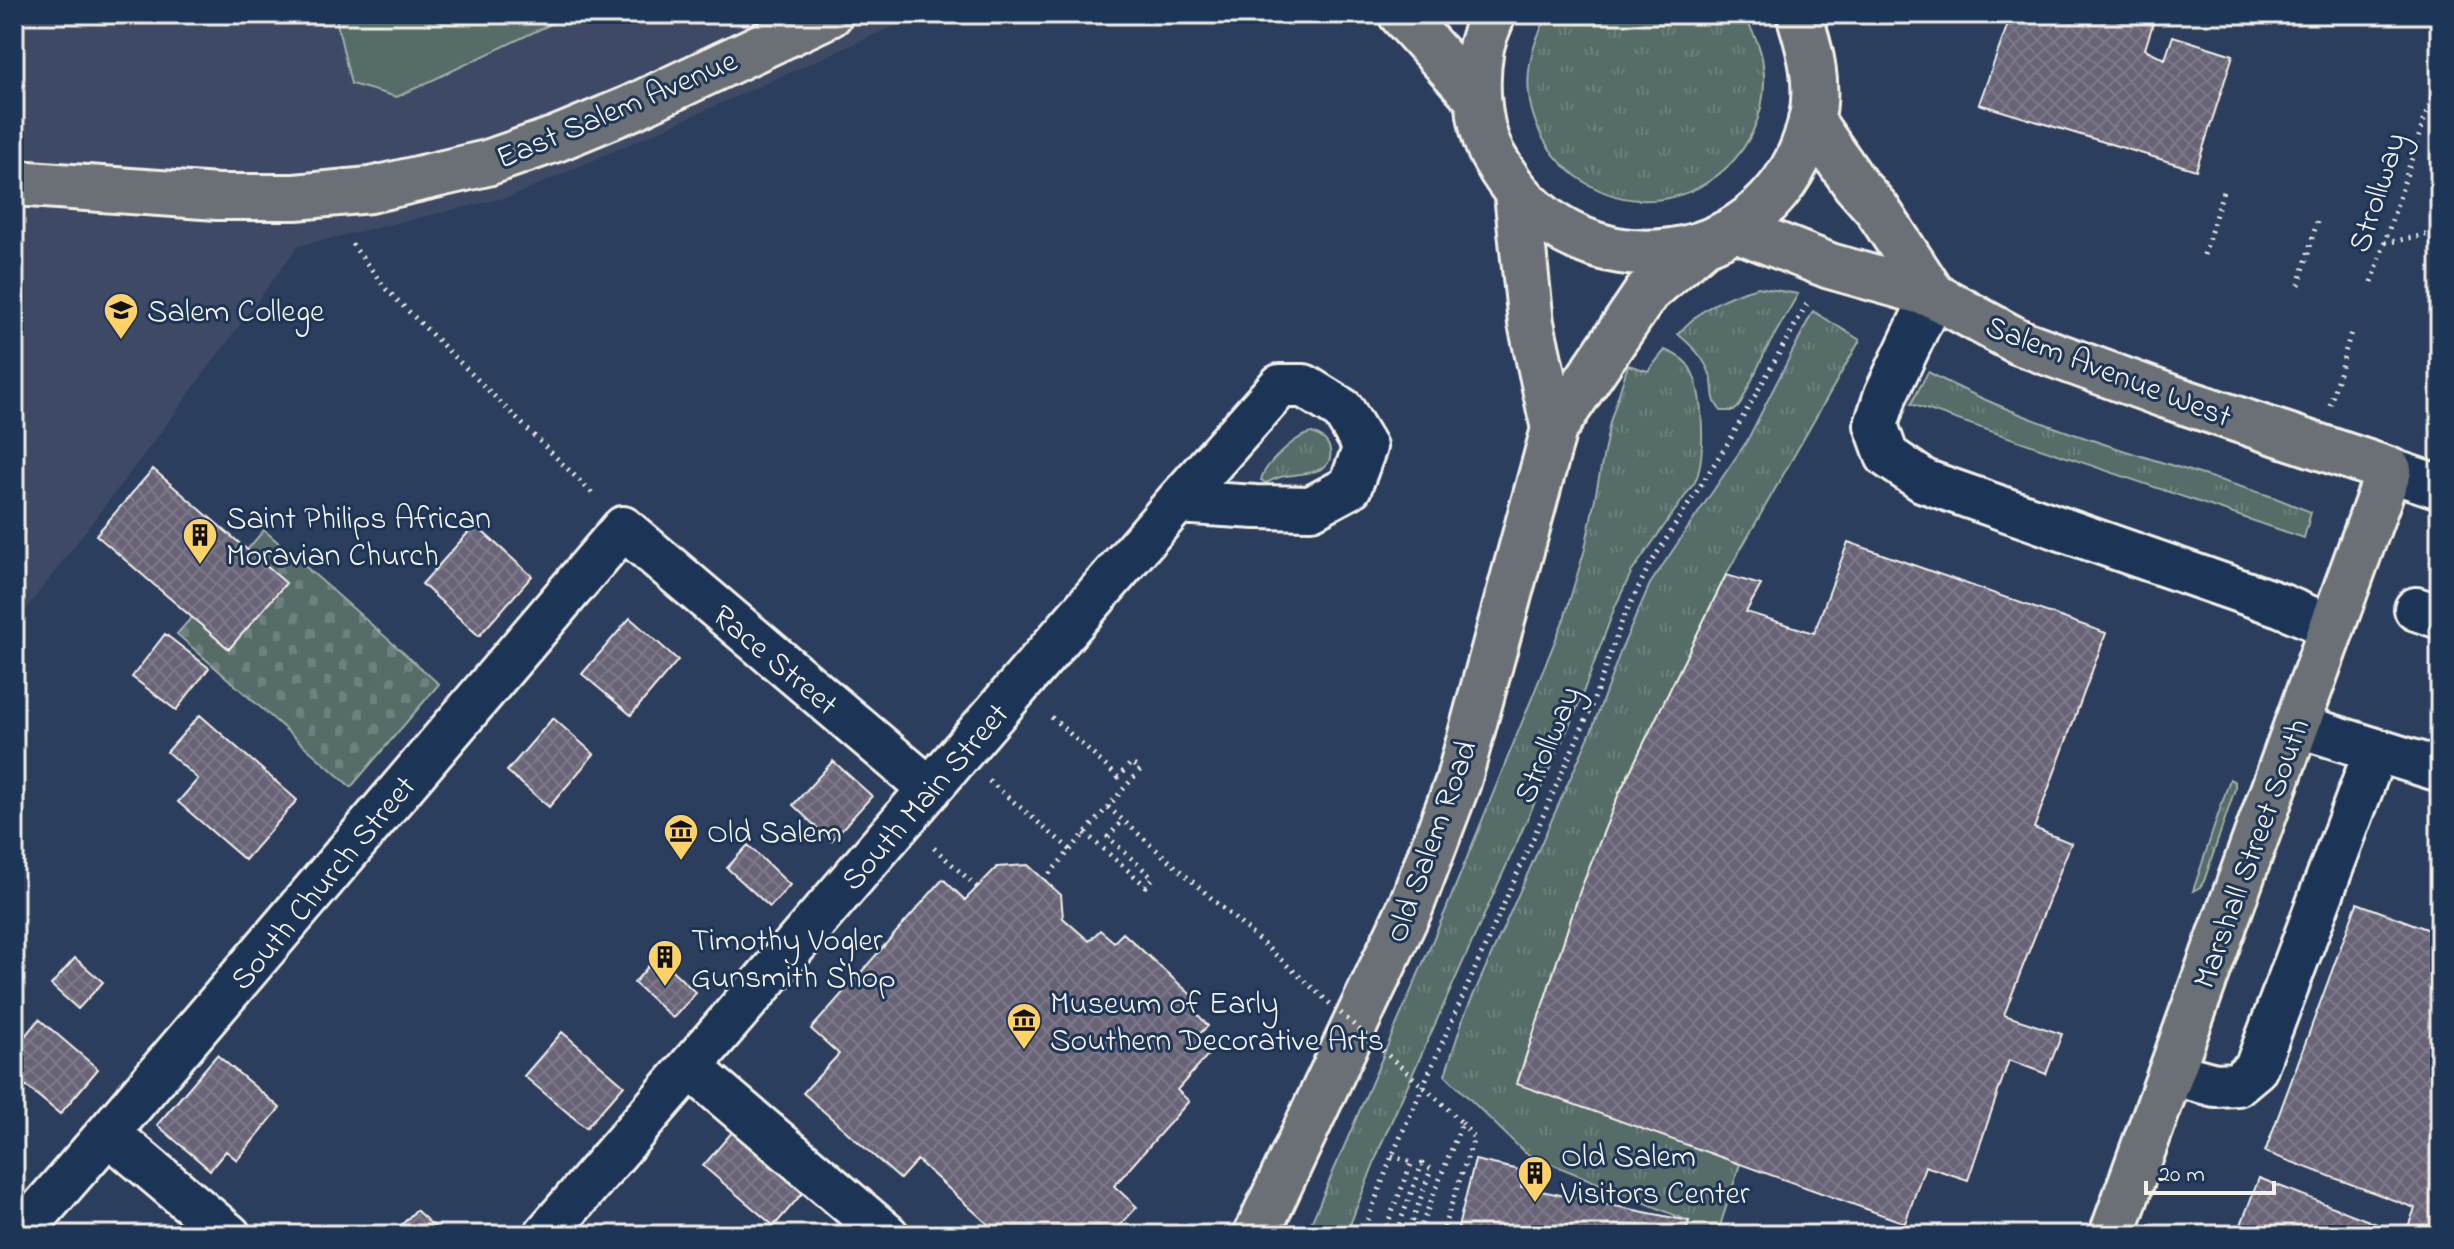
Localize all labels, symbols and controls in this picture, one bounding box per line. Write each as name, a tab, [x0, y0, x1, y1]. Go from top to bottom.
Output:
street label: East Salem Avenue	[490, 39, 746, 183]
street label: Strollway	[2338, 127, 2421, 259]
place label: Salem College	[147, 290, 325, 337]
school or university icon: Salem College	[102, 291, 140, 341]
street label: Salem Avenue West	[1978, 305, 2238, 442]
place label: Saint Philips African Moravian Church	[226, 497, 491, 581]
building icon: Saint Philips African Moravian Church	[181, 516, 219, 566]
street label: Race Street	[700, 595, 847, 729]
street label: Strollway	[1503, 679, 1595, 811]
street label: South Main Street	[831, 694, 1022, 903]
street label: Marshall Street South	[2183, 713, 2324, 996]
street label: Old Salem Road	[1375, 734, 1492, 950]
street label: South Church Street	[220, 766, 429, 1002]
place label: Old Salem	[707, 811, 842, 858]
museum icon: Old Salem	[662, 812, 700, 862]
place label: Timothy Vogler Gunsmith Shop	[691, 919, 896, 1003]
building icon: Timothy Vogler Gunsmith Shop	[646, 938, 684, 988]
place label: Museum of Early Southern Decorative Arts	[1050, 982, 1384, 1066]
museum icon: Museum of Early Southern Decorative Arts	[1005, 1001, 1043, 1051]
place label: Old Salem Visitors Center	[1560, 1135, 1750, 1219]
scale bar	[2146, 1145, 2274, 1195]
building icon: Old Salem Visitors Center	[1516, 1154, 1554, 1204]
text: 20 m	[2158, 1158, 2205, 1193]

